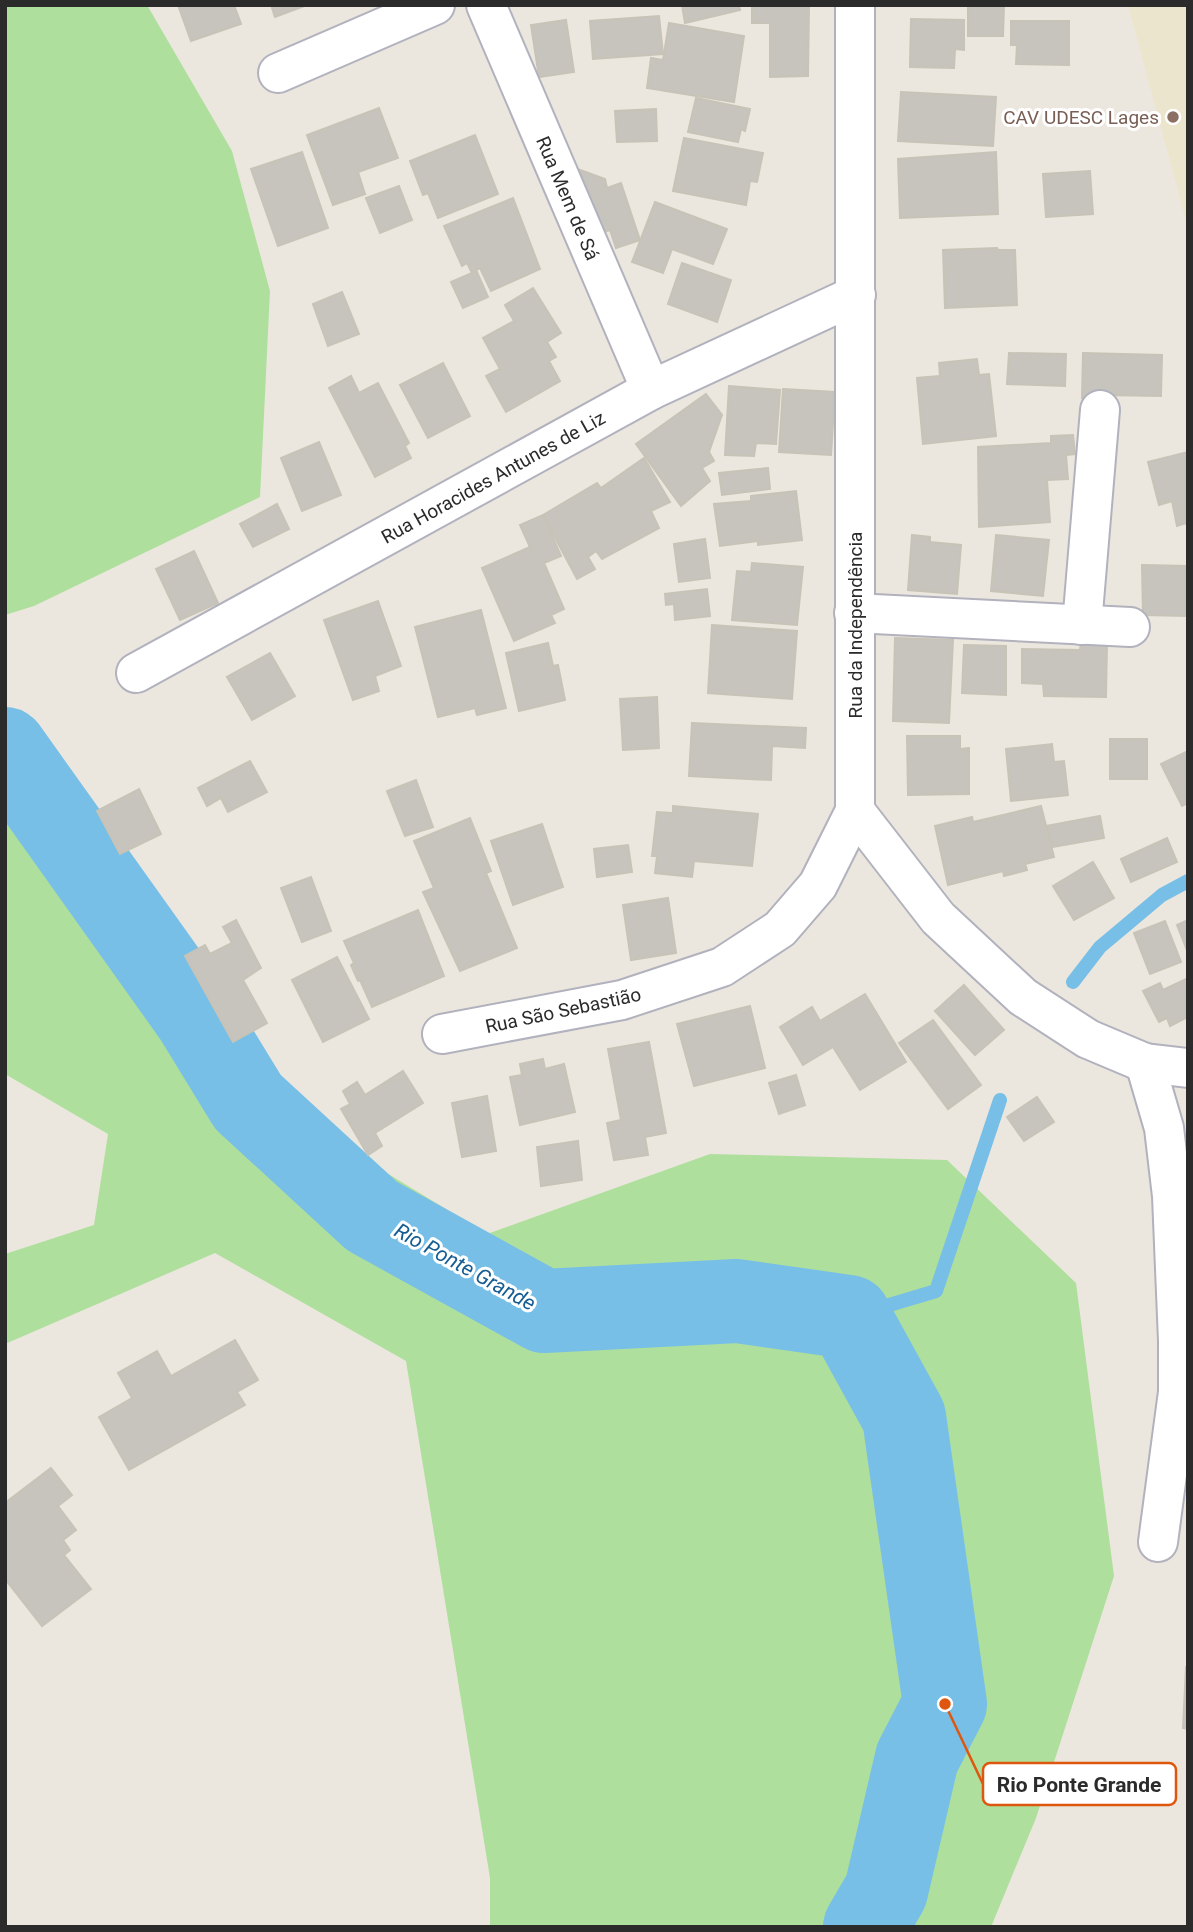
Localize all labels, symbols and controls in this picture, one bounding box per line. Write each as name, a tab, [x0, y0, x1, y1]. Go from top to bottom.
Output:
place label: CAV UDESC Lages	[1003, 106, 1159, 129]
marker: CAV UDESC Lages	[1165, 109, 1181, 125]
street label: Rua Mem de Sá	[531, 133, 604, 264]
street label: Rua Horacides Antunes de Liz	[377, 406, 609, 549]
street label: Rua da Independência	[844, 532, 867, 718]
street label: Rua São Sebastião	[483, 983, 643, 1038]
water label: Rio Ponte Grande	[390, 1218, 540, 1316]
callout: Rio Ponte Grande	[983, 1763, 1176, 1805]
text: Rio Ponte Grande	[997, 1773, 1161, 1797]

